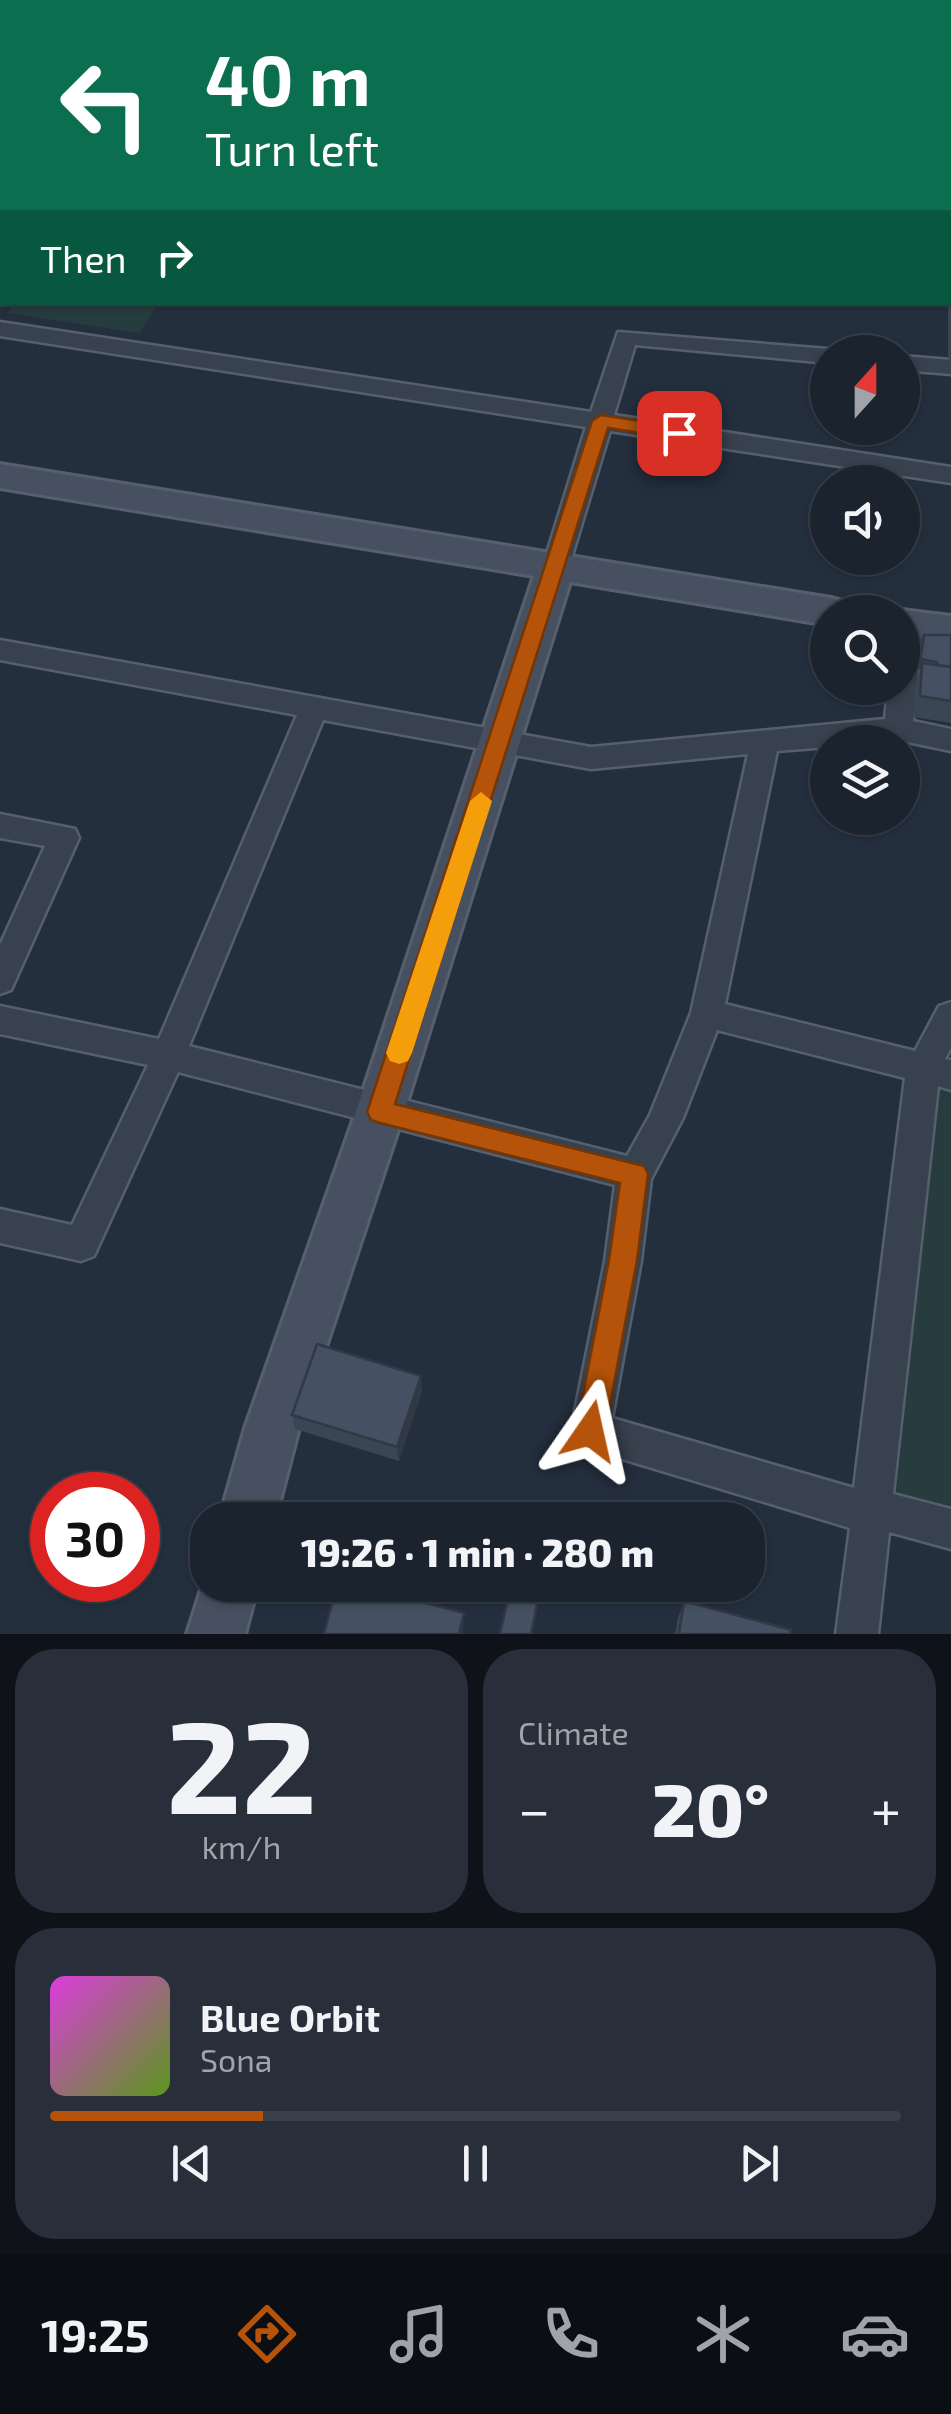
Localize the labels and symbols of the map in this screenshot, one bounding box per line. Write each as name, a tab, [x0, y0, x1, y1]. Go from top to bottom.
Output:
north arrow	[810, 335, 920, 445]
pin	[637, 391, 722, 476]
position arrow	[538, 1379, 642, 1483]
speed limit sign: 30	[30, 1472, 160, 1602]

